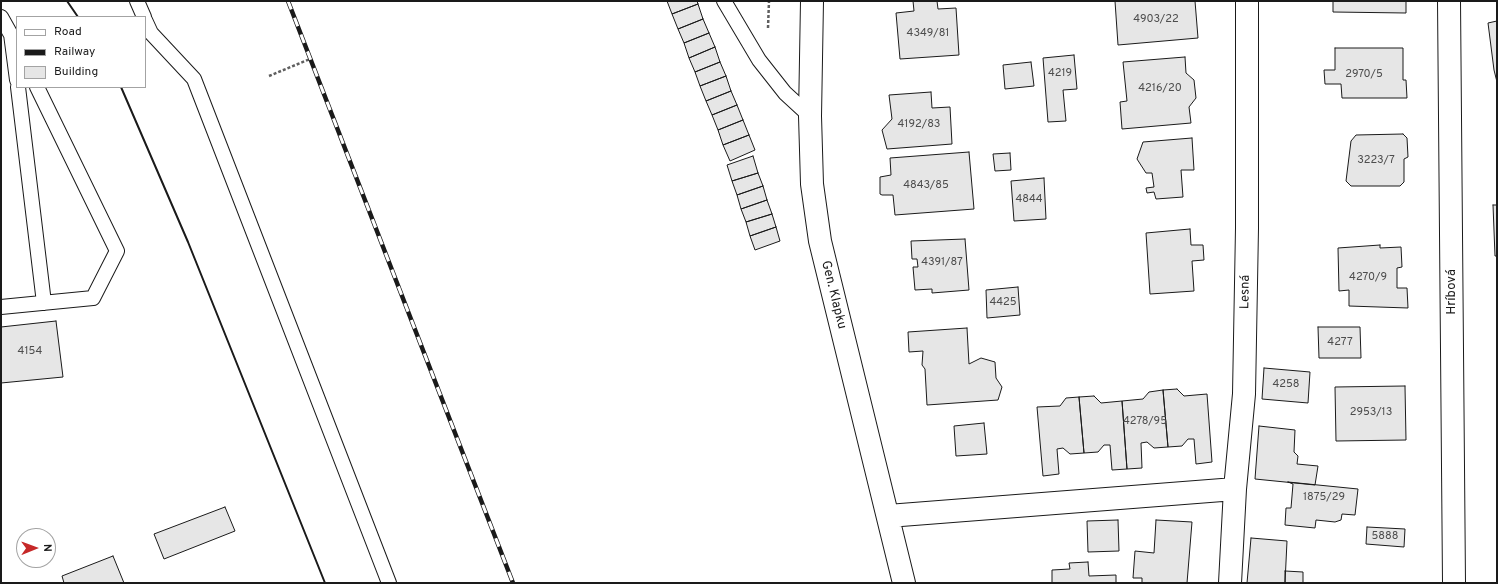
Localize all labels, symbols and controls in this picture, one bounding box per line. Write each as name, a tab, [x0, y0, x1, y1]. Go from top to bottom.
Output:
house number: 4903/22	[1133, 13, 1179, 27]
legend	[16, 16, 146, 88]
text: Road	[54, 24, 82, 40]
house number: 4349/81	[907, 27, 949, 41]
text: Railway	[54, 44, 95, 60]
text: Building	[54, 64, 98, 80]
house number: 4219	[1048, 67, 1072, 81]
house number: 2970/5	[1345, 68, 1383, 82]
house number: 4216/20	[1138, 82, 1182, 96]
house number: 4192/83	[898, 118, 940, 132]
house number: 3223/7	[1357, 154, 1395, 168]
house number: 4843/85	[903, 179, 949, 193]
house number: 4844	[1015, 193, 1043, 207]
house number: 4391/87	[921, 256, 963, 270]
street label: Gen. Klapku	[817, 259, 849, 331]
street label: Hríbová	[1444, 269, 1460, 315]
house number: 4270/9	[1349, 271, 1387, 285]
street label: Lesná	[1238, 275, 1254, 309]
house number: 4425	[989, 296, 1017, 310]
house number: 4277	[1327, 336, 1353, 350]
house number: 4154	[18, 345, 42, 359]
house number: 4258	[1272, 378, 1300, 392]
house number: 2953/13	[1350, 406, 1392, 420]
house number: 4278/95	[1123, 415, 1167, 429]
house number: 1875/29	[1303, 491, 1345, 505]
north arrow	[16, 528, 56, 568]
house number: 5888	[1372, 530, 1398, 544]
text: N	[40, 544, 54, 552]

